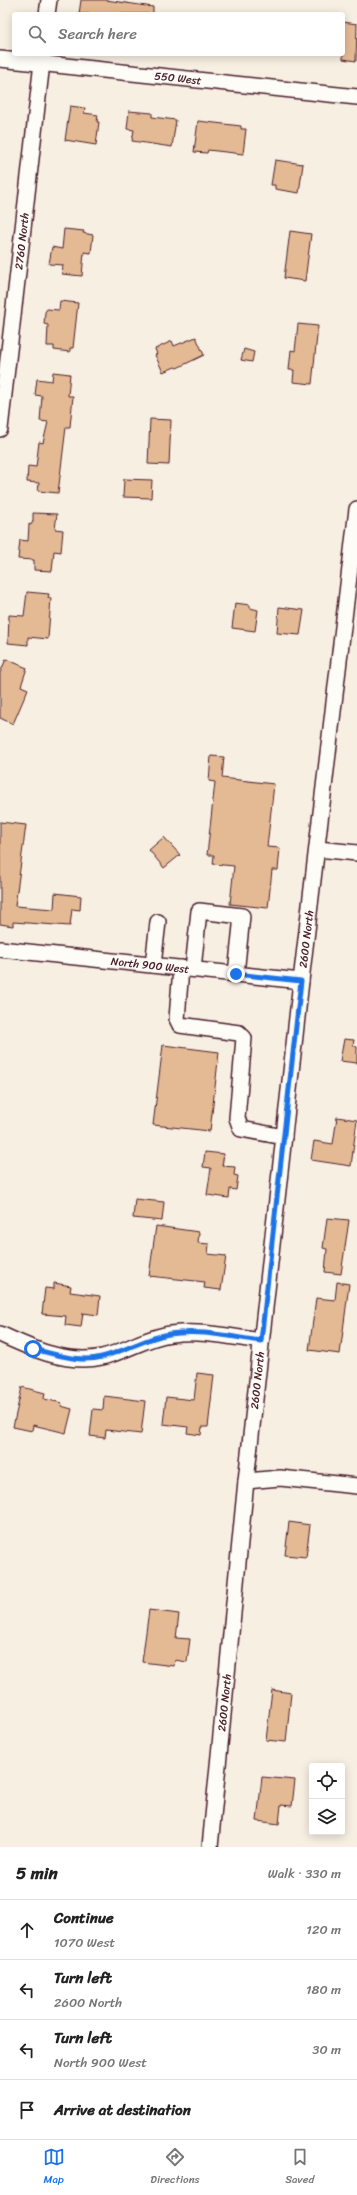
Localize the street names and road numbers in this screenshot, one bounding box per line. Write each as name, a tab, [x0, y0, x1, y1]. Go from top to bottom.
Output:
street label: 550 West	[153, 66, 203, 90]
street label: 2760 North	[9, 212, 34, 271]
street label: 2600 North	[293, 909, 319, 969]
street label: North 900 West	[110, 951, 190, 979]
street label: 2600 North	[244, 1350, 270, 1410]
street label: 2600 North	[212, 1673, 236, 1732]

